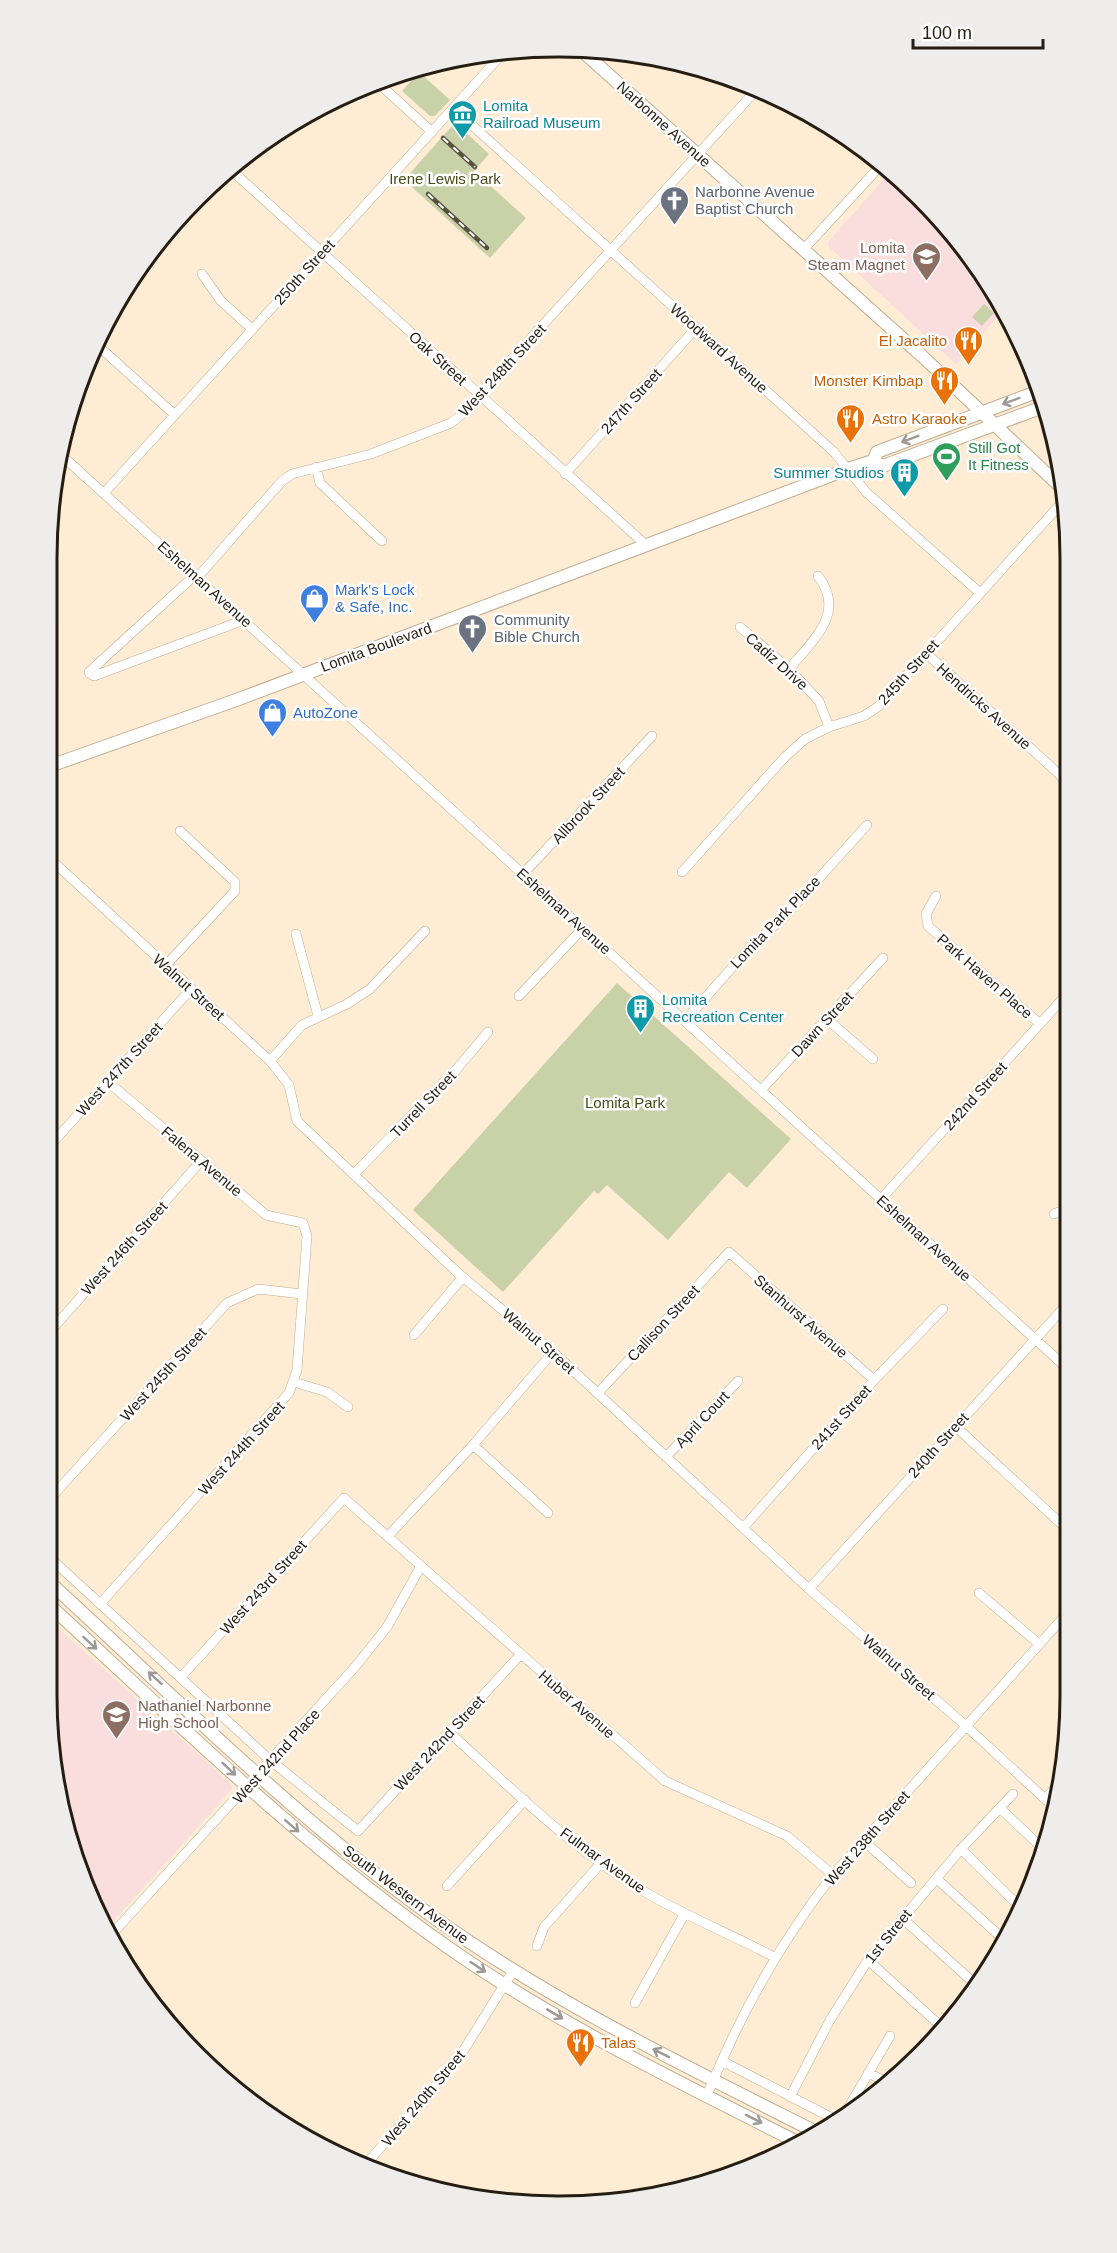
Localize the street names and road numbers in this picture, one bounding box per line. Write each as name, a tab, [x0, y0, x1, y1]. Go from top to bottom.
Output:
street label: Narbonne Avenue	[614, 78, 714, 170]
street label: 250th Street	[270, 235, 338, 308]
street label: Woodward Avenue	[667, 300, 771, 396]
street label: West 248th Street	[455, 320, 550, 420]
street label: Oak Street	[406, 328, 471, 389]
street label: 247th Street	[597, 364, 665, 437]
street label: Eshelman Avenue	[154, 537, 256, 631]
street label: Lomita Boulevard	[318, 619, 434, 675]
street label: Cadiz Drive	[743, 629, 811, 693]
street label: 245th Street	[874, 635, 942, 708]
street label: Hendricks Avenue	[933, 659, 1035, 753]
street label: Allbrook Street	[548, 763, 628, 847]
street label: Eshelman Avenue	[513, 864, 615, 958]
street label: Lomita Park Place	[727, 872, 823, 972]
street label: Park Haven Place	[934, 930, 1036, 1022]
street label: Walnut Street	[150, 950, 229, 1024]
street label: Dawn Street	[788, 987, 857, 1060]
street label: West 247th Street	[73, 1018, 166, 1119]
street label: 242nd Street	[940, 1058, 1011, 1134]
street label: Turrell Street	[387, 1067, 460, 1141]
street label: Falena Avenue	[158, 1122, 246, 1200]
street label: Eshelman Avenue	[873, 1191, 975, 1285]
street label: West 246th Street	[78, 1197, 171, 1298]
street label: Stanhurst Avenue	[751, 1271, 851, 1361]
street label: Callison Street	[624, 1281, 703, 1364]
street label: Walnut Street	[499, 1305, 579, 1378]
street label: West 245th Street	[117, 1323, 210, 1424]
street label: 241st Street	[808, 1381, 875, 1453]
street label: April Court	[672, 1387, 733, 1451]
street label: West 244th Street	[195, 1397, 288, 1498]
street label: 240th Street	[904, 1408, 972, 1481]
street label: West 243rd Street	[216, 1536, 310, 1638]
street label: Walnut Street	[859, 1631, 939, 1704]
street label: Huber Avenue	[536, 1666, 618, 1742]
street label: West 242nd Street	[391, 1691, 488, 1794]
street label: West 242nd Place	[229, 1705, 323, 1807]
street label: West 238th Street	[821, 1787, 913, 1889]
street label: Fulmar Avenue	[557, 1824, 649, 1896]
street label: South Western Avenue	[340, 1841, 472, 1947]
street label: 1st Street	[861, 1905, 915, 1966]
street label: West 240th Street	[378, 2046, 469, 2149]

